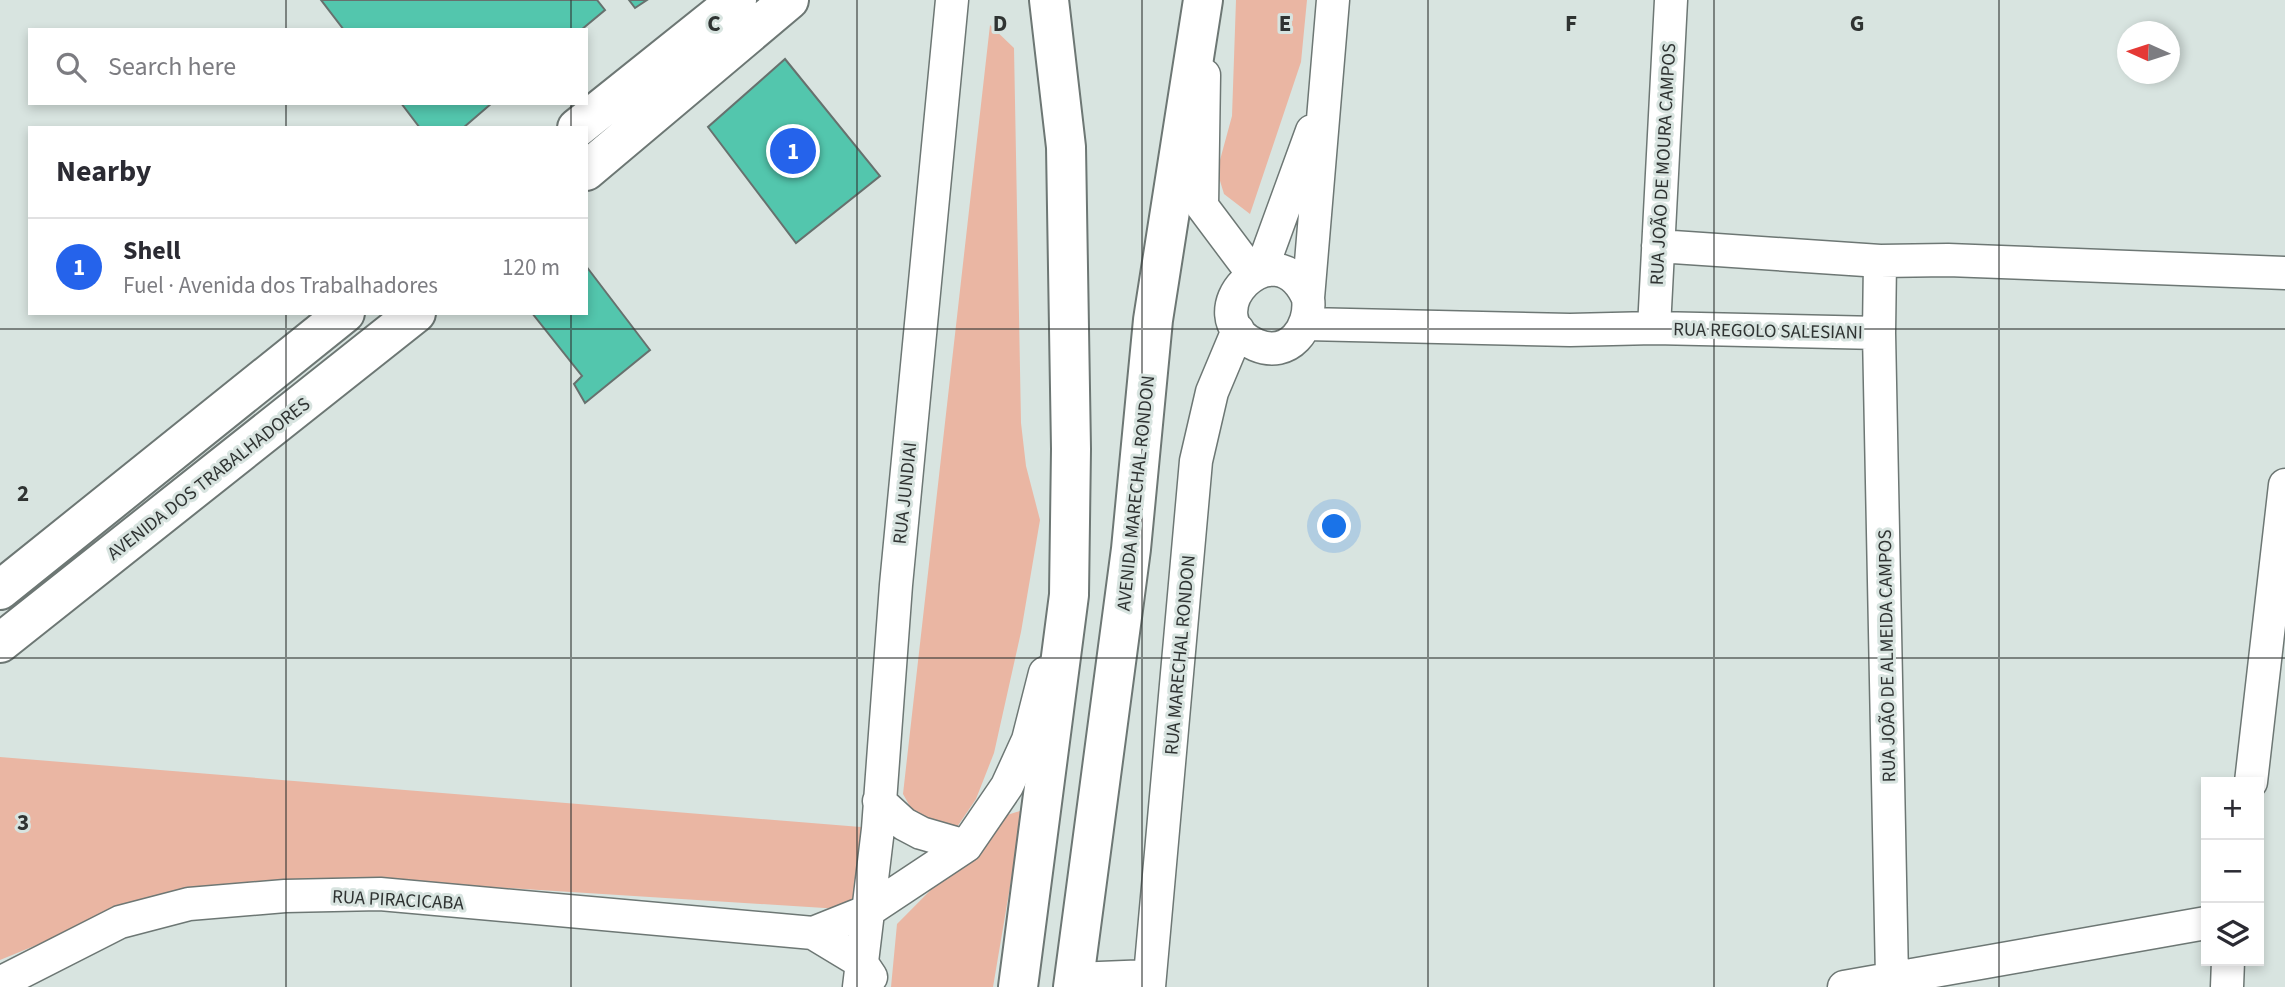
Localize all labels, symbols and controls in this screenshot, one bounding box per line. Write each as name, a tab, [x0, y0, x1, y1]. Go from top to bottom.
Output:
text: C	[707, 7, 721, 40]
text: D	[993, 7, 1007, 40]
text: E	[1279, 7, 1291, 40]
text: F	[1565, 7, 1577, 40]
text: G	[1850, 7, 1864, 40]
north arrow	[2117, 21, 2180, 84]
search box	[28, 28, 588, 105]
street label: RUA JOÃO DE MOURA CAMPOS	[1644, 42, 1683, 286]
icon: search	[52, 48, 90, 86]
text: Search here	[108, 48, 236, 85]
pin: 1	[770, 125, 816, 177]
text: Nearby	[56, 150, 151, 193]
text: Shell	[123, 232, 181, 269]
text: 1	[73, 251, 85, 284]
text: 120 m	[502, 251, 560, 284]
text: Fuel · Avenida dos Trabalhadores	[123, 269, 438, 302]
street label: RUA REGOLO SALESIANI	[1673, 316, 1863, 347]
street label: AVENIDA MARECHAL RONDON	[1111, 374, 1162, 612]
street label: AVENIDA DOS TRABALHADORES	[102, 391, 316, 567]
street label: RUA JUNDIAI	[887, 441, 924, 546]
text: 2	[17, 477, 29, 510]
your location	[1317, 509, 1351, 543]
street label: RUA JOÃO DE ALMEIDA CAMPOS	[1872, 529, 1903, 783]
street label: RUA MARECHAL RONDON	[1158, 554, 1203, 756]
map controls	[2201, 777, 2264, 966]
button: +	[2201, 777, 2264, 840]
text: 3	[17, 806, 29, 839]
button: −	[2201, 840, 2264, 903]
street label: RUA PIRACICABA	[331, 884, 465, 917]
button: layers	[2201, 903, 2264, 966]

